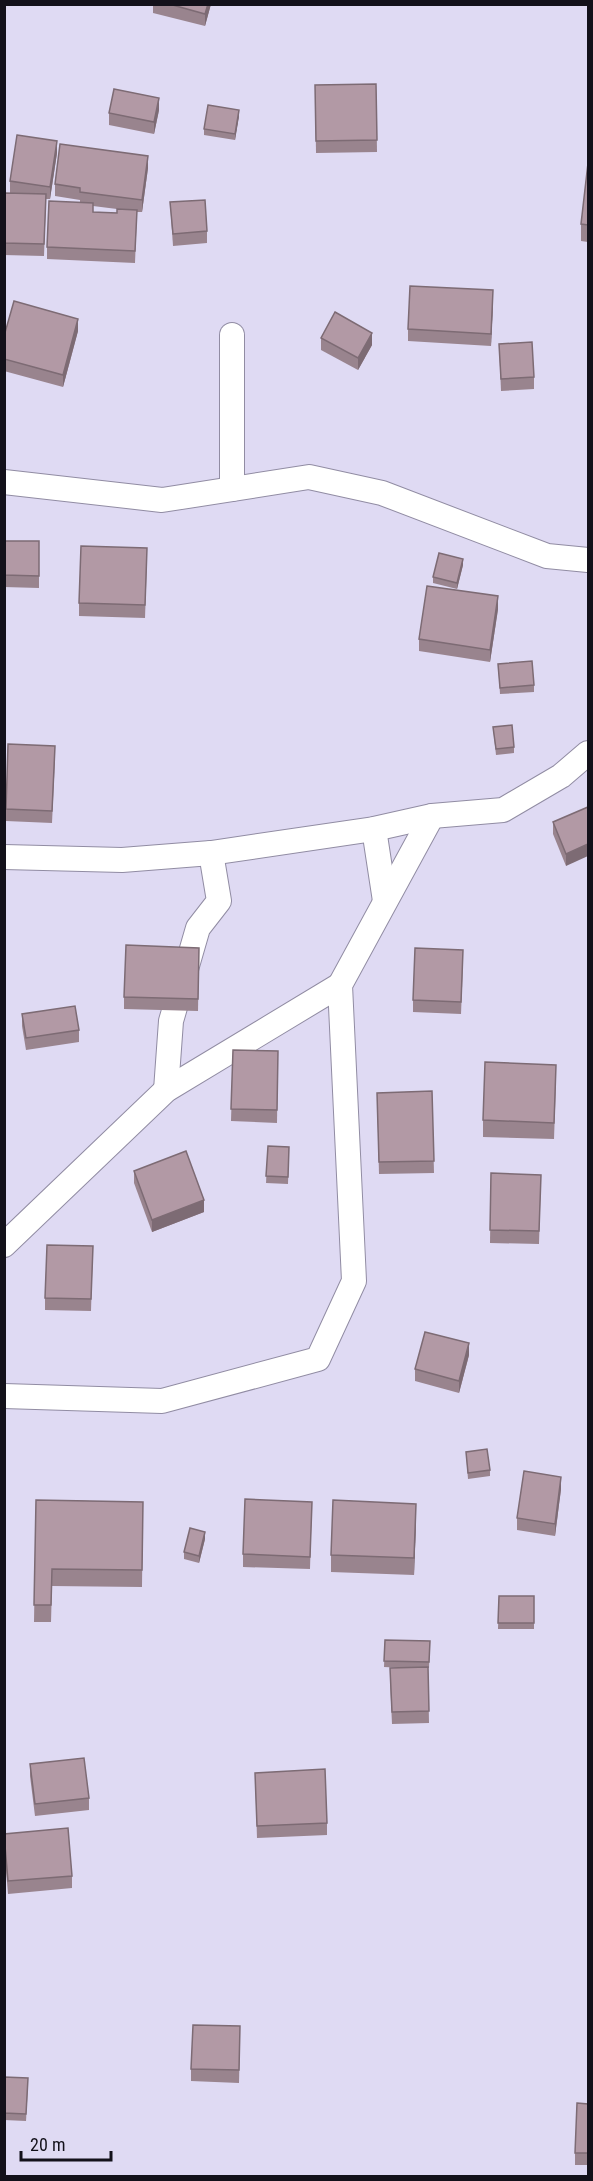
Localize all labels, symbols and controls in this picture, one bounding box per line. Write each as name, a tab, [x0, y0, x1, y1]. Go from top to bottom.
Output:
scale bar	[21, 2124, 111, 2162]
text: 20 m	[30, 2134, 65, 2155]

